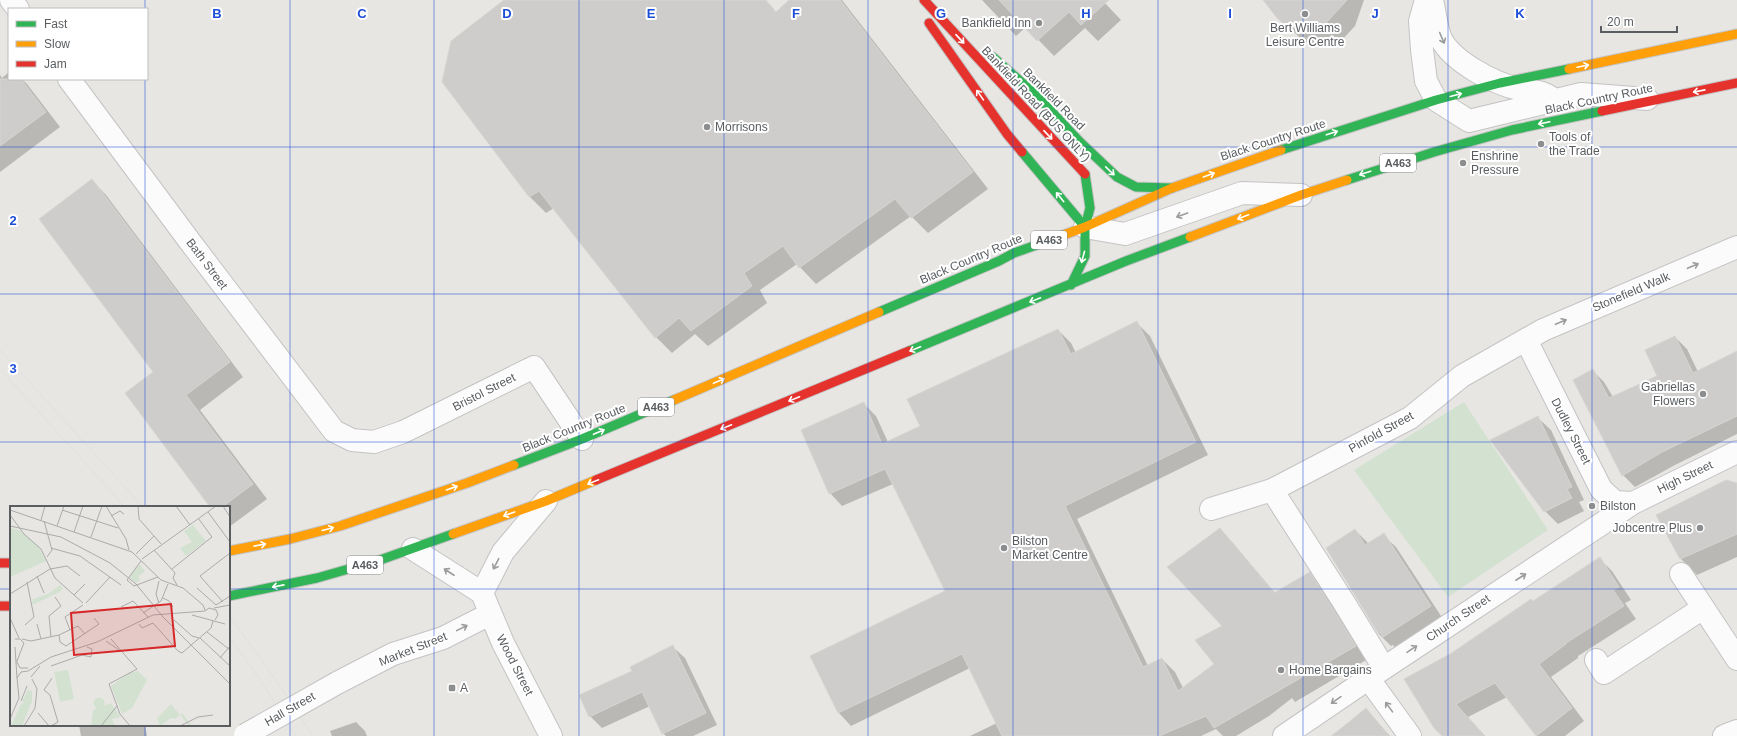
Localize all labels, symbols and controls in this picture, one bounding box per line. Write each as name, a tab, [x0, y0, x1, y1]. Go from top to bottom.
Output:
text: B	[212, 6, 222, 21]
text: C	[357, 6, 367, 21]
text: D	[502, 6, 512, 21]
text: E	[647, 6, 656, 21]
text: F	[792, 6, 800, 21]
text: G	[936, 6, 946, 21]
text: H	[1081, 6, 1091, 21]
text: I	[1228, 6, 1232, 21]
text: J	[1371, 6, 1379, 21]
text: K	[1515, 6, 1525, 21]
legend	[8, 8, 148, 80]
scale bar	[1601, 8, 1677, 34]
marker: Bert Williams Leisure Centre	[1300, 9, 1310, 19]
text: 20 m	[1607, 15, 1634, 29]
place label: Bankfield Inn	[962, 16, 1031, 30]
text: Fast	[44, 17, 68, 31]
marker: Bankfield Inn	[1034, 18, 1044, 28]
place label: Bert Williams Leisure Centre	[1266, 21, 1345, 49]
one-way arrow	[1438, 31, 1446, 43]
one-way arrow	[955, 34, 965, 44]
text: Slow	[44, 37, 70, 51]
street label: Bankfield Road (BUS ONLY)	[979, 43, 1093, 165]
text: Jam	[44, 57, 67, 71]
one-way arrow	[1576, 62, 1589, 70]
street label: Bankfield Road	[1020, 65, 1088, 133]
street label: Black Country Route	[1544, 81, 1655, 117]
one-way arrow	[1693, 87, 1706, 95]
one-way arrow	[976, 89, 984, 100]
one-way arrow	[1449, 91, 1462, 98]
street label: Black Country Route	[1218, 116, 1328, 164]
place label: Morrisons	[715, 120, 768, 134]
one-way arrow	[1538, 120, 1551, 128]
marker: Morrisons	[702, 122, 712, 132]
one-way arrow	[1043, 129, 1052, 139]
one-way arrow	[1325, 129, 1338, 136]
place label: Tools of the Trade	[1549, 130, 1600, 158]
marker: Tools of the Trade	[1536, 139, 1546, 149]
place label: Enshrine Pressure	[1471, 149, 1519, 177]
road number: A463	[1380, 154, 1416, 172]
marker: Enshrine Pressure	[1458, 158, 1468, 168]
one-way arrow	[1105, 166, 1115, 176]
one-way arrow	[1202, 170, 1214, 178]
one-way arrow	[1359, 170, 1372, 177]
one-way arrow	[1056, 191, 1065, 202]
one-way arrow	[1176, 211, 1188, 219]
text: 2	[9, 213, 17, 228]
one-way arrow	[1237, 213, 1249, 221]
street label: Black Country Route	[918, 231, 1025, 287]
road number: A463	[1031, 231, 1067, 249]
street label: Bath Street	[183, 236, 231, 293]
one-way arrow	[1079, 251, 1087, 264]
one-way arrow	[1687, 262, 1699, 269]
street label: Stonefield Walk	[1590, 269, 1673, 315]
one-way arrow	[1029, 296, 1041, 304]
one-way arrow	[1554, 318, 1566, 326]
one-way arrow	[909, 346, 921, 353]
text: 3	[9, 361, 17, 376]
street label: Bristol Street	[450, 370, 518, 414]
one-way arrow	[712, 376, 724, 384]
place label: Gabriellas Flowers	[1641, 380, 1695, 408]
marker: Gabriellas Flowers	[1698, 389, 1708, 399]
one-way arrow	[789, 395, 801, 403]
street label: Dudley Street	[1548, 395, 1594, 467]
road number: A463	[638, 398, 674, 416]
street label: Black Country Route	[520, 401, 628, 455]
street label: Pinfold Street	[1346, 408, 1416, 456]
one-way arrow	[721, 423, 733, 431]
one-way arrow	[593, 427, 605, 435]
street label: High Street	[1655, 457, 1716, 496]
one-way arrow	[588, 478, 600, 486]
one-way arrow	[445, 484, 458, 491]
place label: Bilston	[1600, 499, 1636, 513]
marker: Bilston	[1587, 501, 1597, 511]
inset map	[10, 506, 230, 726]
one-way arrow	[503, 511, 516, 518]
place label: Jobcentre Plus	[1613, 521, 1692, 535]
marker: Jobcentre Plus	[1695, 523, 1705, 533]
one-way arrow	[321, 525, 334, 532]
place label: Bilston Market Centre	[1012, 534, 1088, 562]
one-way arrow	[253, 540, 266, 548]
marker: Bilston Market Centre	[999, 543, 1009, 553]
road number: A463	[347, 556, 383, 574]
one-way arrow	[492, 558, 500, 570]
one-way arrow	[444, 568, 455, 576]
one-way arrow	[1515, 573, 1526, 581]
one-way arrow	[272, 582, 285, 590]
street label: Church Street	[1423, 591, 1493, 645]
one-way arrow	[455, 624, 467, 631]
street label: Market Street	[377, 629, 450, 669]
street label: Wood Street	[494, 632, 537, 698]
one-way arrow	[1407, 644, 1418, 653]
place label: Home Bargains	[1289, 663, 1372, 677]
marker: Home Bargains	[1276, 665, 1286, 675]
place label: A	[460, 681, 468, 695]
marker: A	[447, 683, 457, 693]
street label: Hall Street	[262, 689, 318, 729]
one-way arrow	[1331, 696, 1342, 704]
one-way arrow	[1385, 702, 1393, 713]

